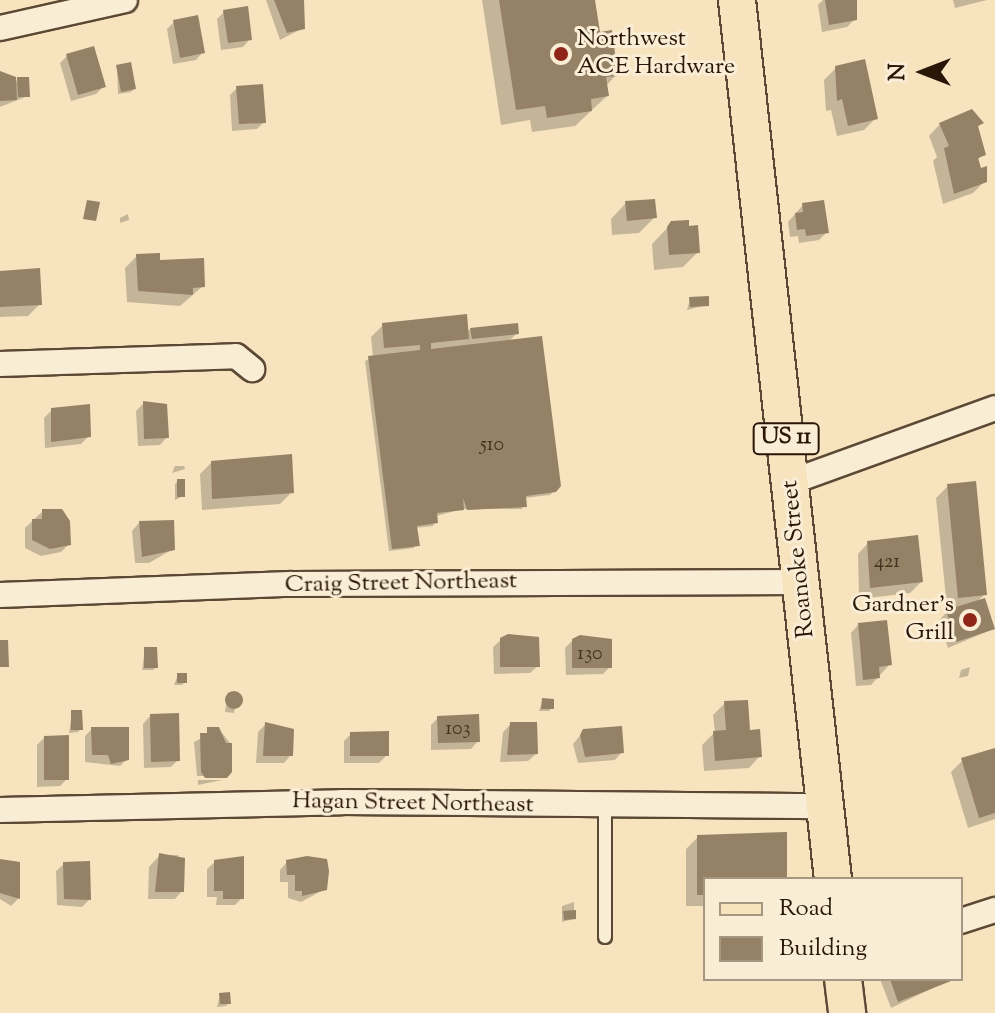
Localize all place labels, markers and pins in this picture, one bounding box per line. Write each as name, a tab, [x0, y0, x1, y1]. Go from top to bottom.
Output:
place label: Northwest ACE Hardware	[577, 26, 735, 82]
marker: Northwest ACE Hardware	[552, 45, 570, 63]
place label: Gardner’s Grill	[852, 592, 954, 648]
marker: Gardner’s Grill	[961, 611, 979, 629]

